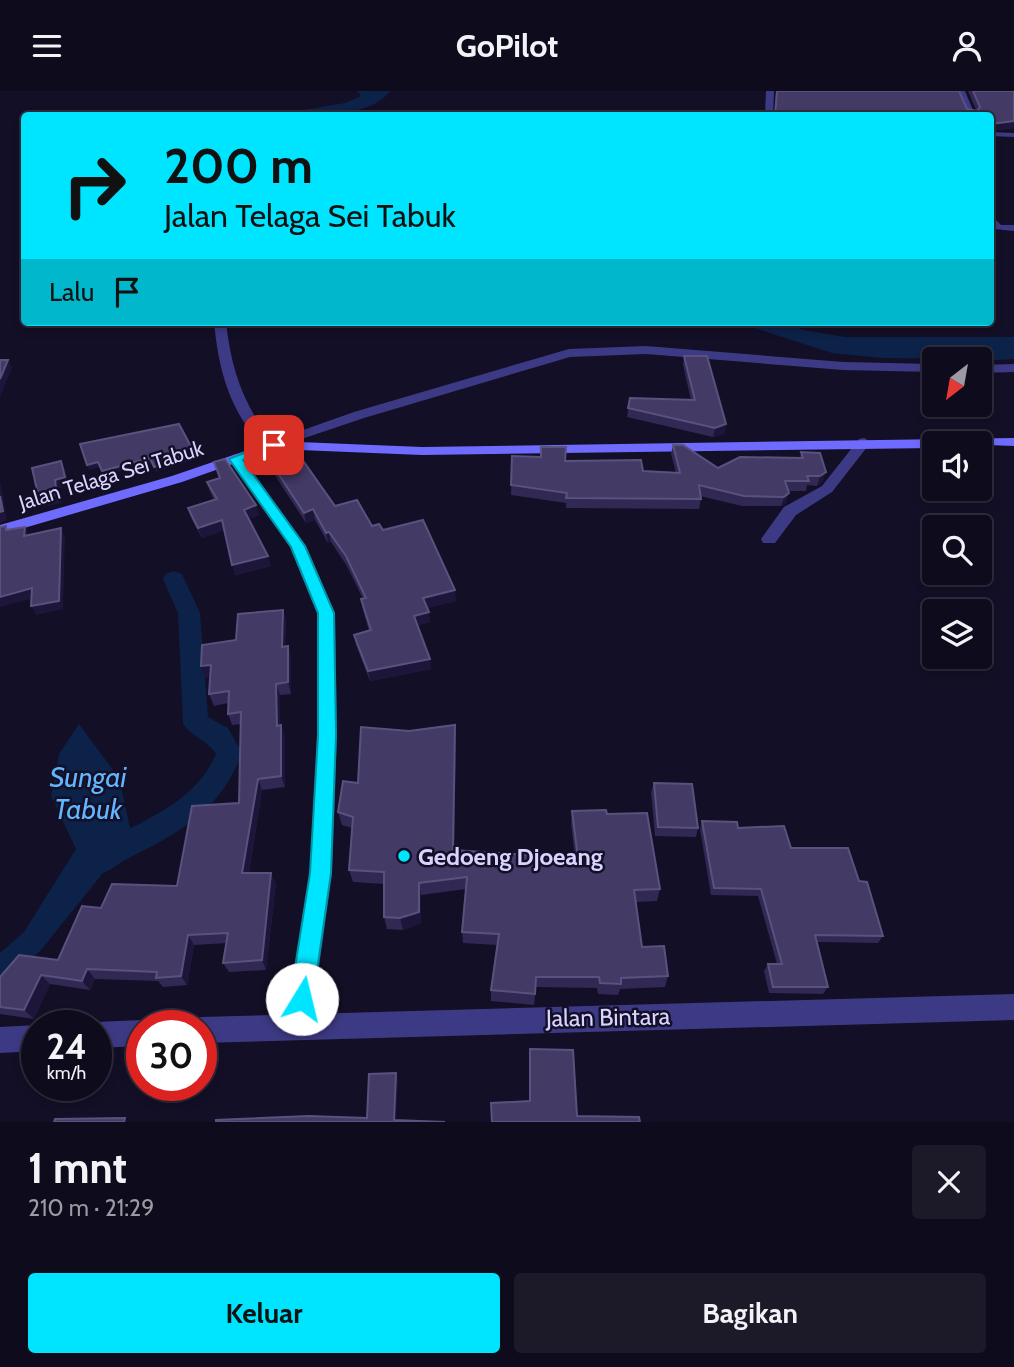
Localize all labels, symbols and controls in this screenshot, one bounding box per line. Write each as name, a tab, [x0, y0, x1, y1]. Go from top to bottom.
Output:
text: GoPilot	[456, 26, 558, 65]
icon: menu	[28, 27, 66, 65]
icon: person	[948, 27, 986, 65]
text: 200 m	[164, 136, 313, 195]
icon: right	[49, 140, 140, 231]
text: Jalan Telaga Sei Tabuk	[164, 196, 456, 235]
icon: arrive	[108, 273, 146, 311]
text: Lalu	[49, 276, 94, 308]
north arrow	[922, 347, 992, 417]
map controls	[922, 347, 992, 669]
pin	[244, 415, 304, 475]
icon: arrive	[255, 426, 293, 464]
button: sound	[922, 431, 992, 501]
street label: Jalan Telaga Sei Tabuk	[15, 435, 207, 515]
button: search	[922, 515, 992, 585]
button: layers	[922, 599, 992, 669]
water label: Sungai Tabuk	[49, 760, 128, 826]
place label: Gedoeng Djoeang	[418, 842, 603, 871]
marker: Gedoeng Djoeang	[396, 848, 412, 864]
position arrow	[265, 962, 339, 1036]
street label: Jalan Bintara	[545, 1001, 671, 1033]
speed limit sign: 30	[126, 1010, 217, 1101]
text: 24	[46, 1025, 87, 1068]
text: km/h	[47, 1062, 86, 1084]
text: 1 mnt	[28, 1142, 127, 1194]
button: close	[912, 1145, 986, 1219]
text: 210 m · 21:29	[28, 1194, 154, 1222]
button: Keluar	[28, 1273, 500, 1353]
button: Bagikan	[514, 1273, 986, 1353]

